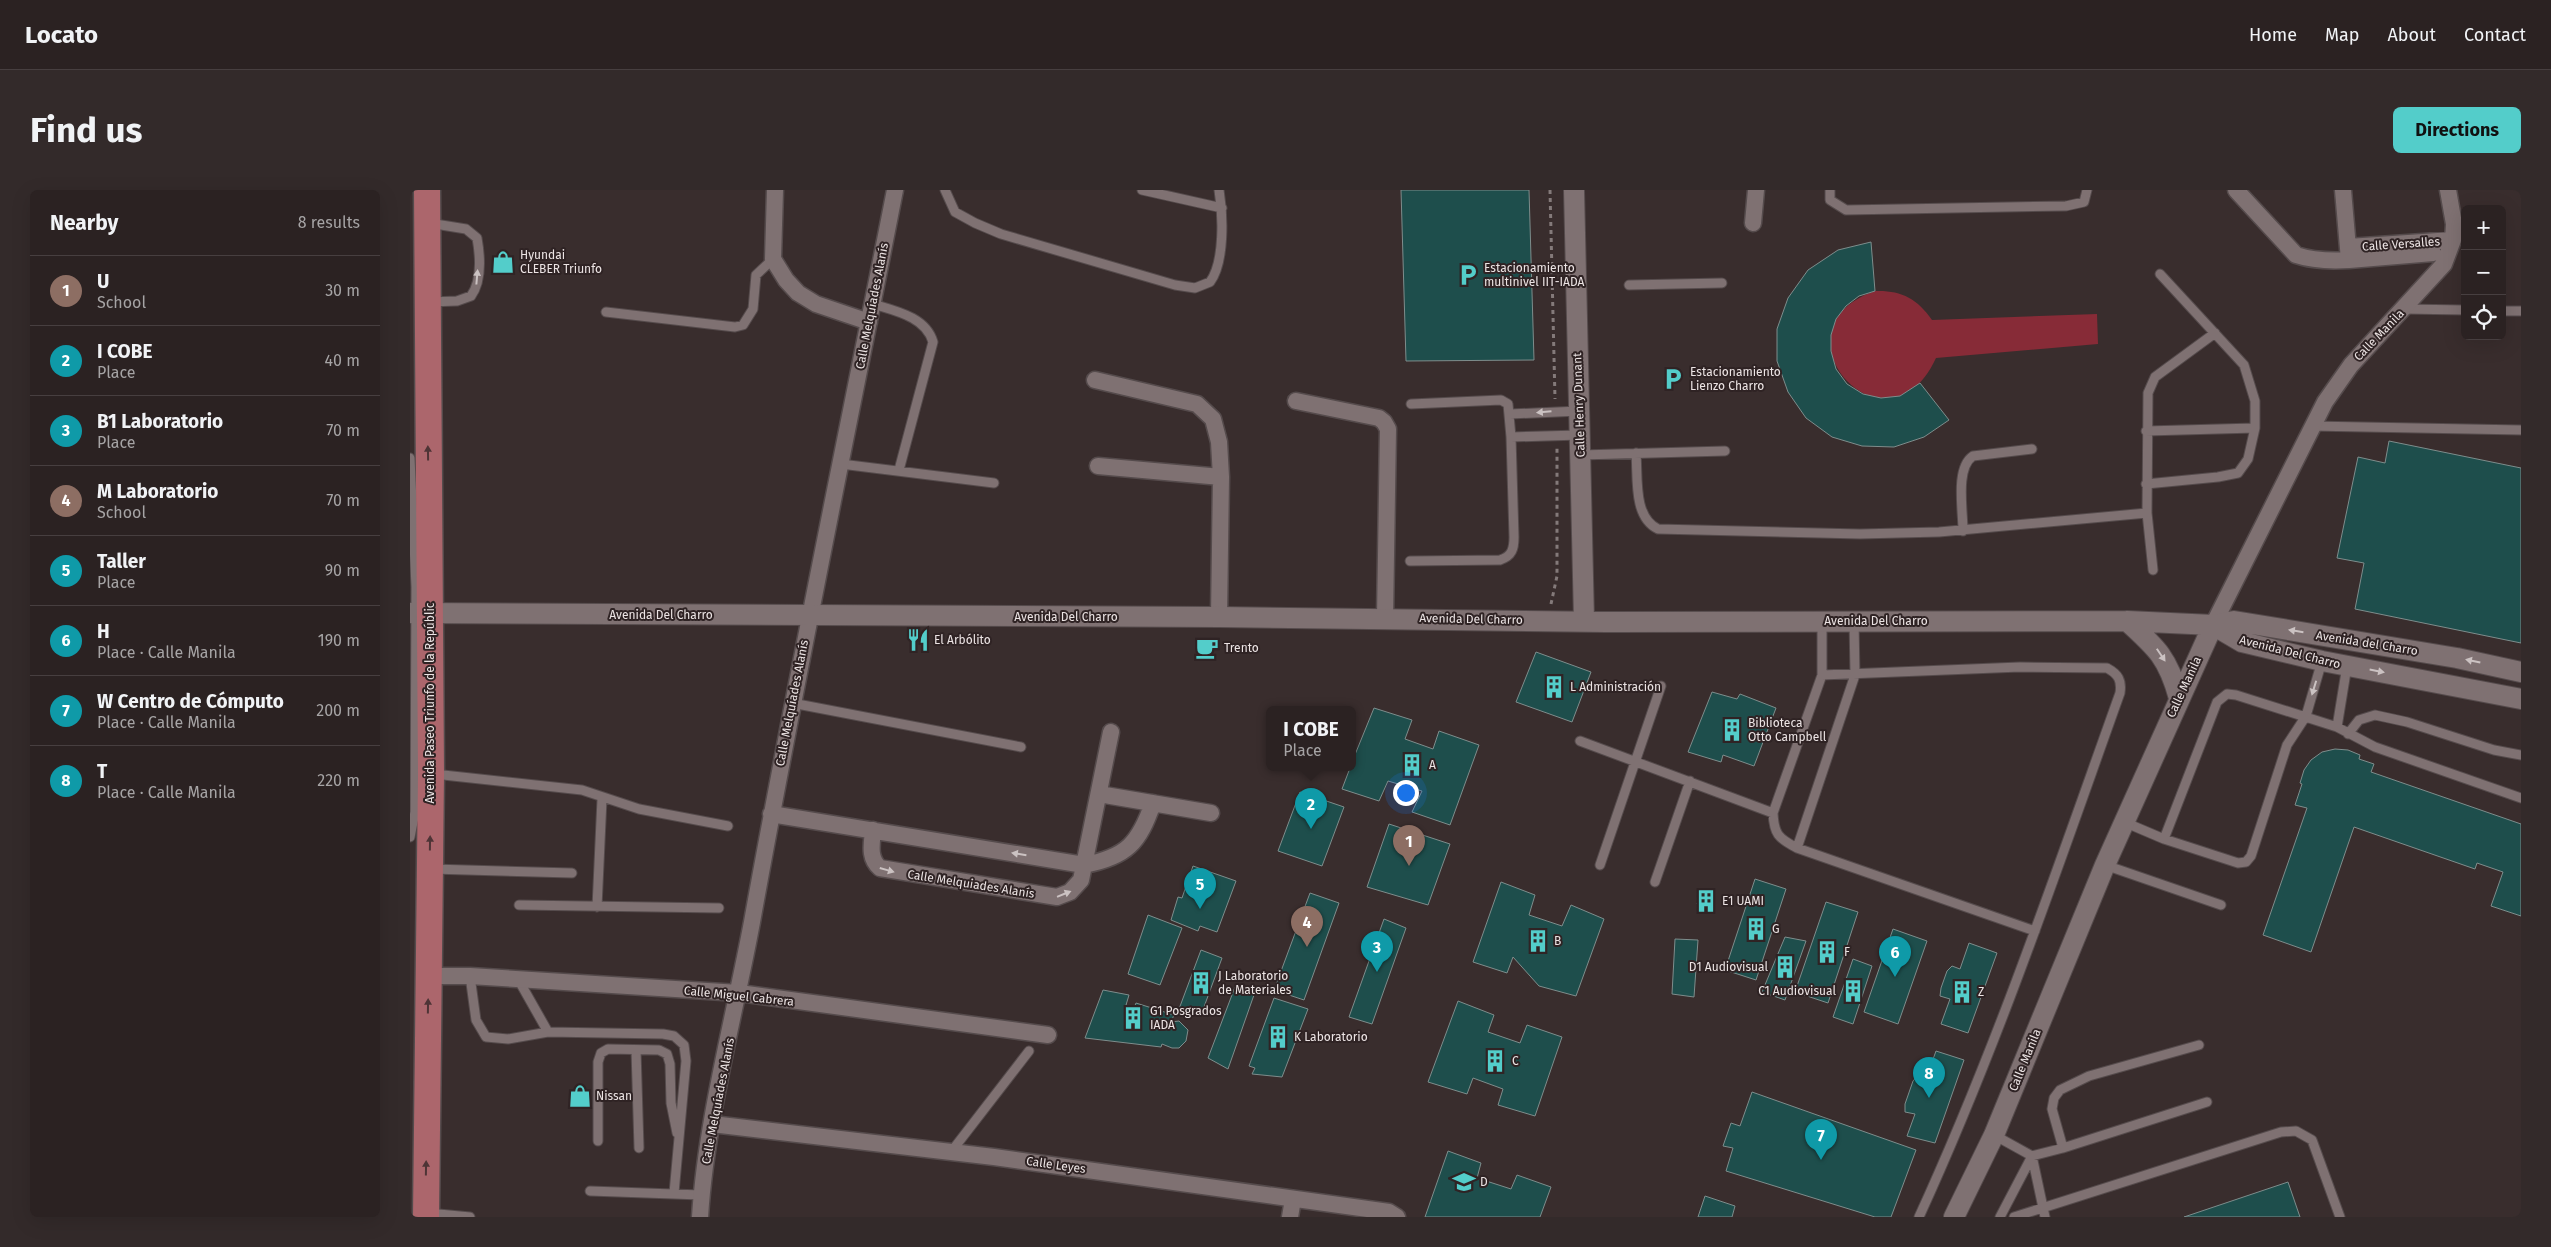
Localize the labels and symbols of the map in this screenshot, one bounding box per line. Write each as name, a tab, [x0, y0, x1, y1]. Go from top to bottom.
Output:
street label: Calle Versalles	[2362, 234, 2441, 254]
street label: Calle Melquíades Alanís	[853, 241, 891, 370]
place label: Hyundai CLEBER Triunfo	[520, 248, 602, 276]
shop icon: Hyundai CLEBER Triunfo	[490, 249, 516, 275]
place label: Estacionamiento multinivel IIT-IADA	[1484, 261, 1585, 289]
parking icon: Estacionamiento multinivel IIT-IADA	[1455, 262, 1481, 288]
one-way arrow	[473, 269, 481, 285]
street label: Calle Manila	[2351, 306, 2407, 364]
street label: Calle Henry Dunant	[1570, 352, 1588, 458]
place label: Estacionamiento Lienzo Charro	[1690, 365, 1781, 393]
parking icon: Estacionamiento Lienzo Charro	[1660, 366, 1686, 392]
one-way arrow	[1536, 408, 1552, 416]
one-way arrow	[424, 445, 432, 461]
street label: Avenida Paseo Triunfo de la Repúblic	[423, 602, 437, 804]
street label: Avenida Del Charro	[609, 608, 713, 622]
street label: Avenida Del Charro	[1014, 610, 1118, 624]
street label: Avenida Del Charro	[1419, 611, 1523, 627]
street label: Avenida Del Charro	[1824, 614, 1928, 628]
restaurant icon: El Arbólito	[905, 627, 931, 653]
one-way arrow	[2287, 627, 2303, 635]
street label: Avenida del Charro	[2315, 628, 2419, 658]
place label: El Arbólito	[934, 633, 991, 647]
street label: Avenida Del Charro	[2238, 633, 2342, 671]
cafe icon: Trento	[1194, 635, 1220, 661]
street label: Calle Melquíades Alanís	[773, 638, 811, 767]
place label: Trento	[1224, 641, 1259, 655]
one-way arrow	[2156, 648, 2166, 661]
street label: Calle Manila	[2164, 654, 2204, 720]
one-way arrow	[2465, 657, 2481, 665]
one-way arrow	[2369, 668, 2385, 676]
building icon: L Administración	[1541, 674, 1567, 700]
place label: L Administración	[1570, 680, 1661, 694]
one-way arrow	[2309, 681, 2317, 696]
place label: Biblioteca Otto Campbell	[1748, 716, 1827, 744]
building icon: Biblioteca Otto Campbell	[1719, 717, 1745, 743]
building icon: A	[1399, 752, 1425, 778]
place label: A	[1429, 758, 1436, 772]
your location	[1393, 780, 1419, 806]
pin: 2	[1295, 788, 1327, 829]
pin: 1	[1393, 825, 1425, 866]
one-way arrow	[426, 835, 434, 851]
one-way arrow	[1010, 850, 1026, 858]
one-way arrow	[880, 866, 895, 874]
street label: Calle Melquiades Alanís	[906, 867, 1036, 901]
pin: 5	[1184, 868, 1216, 909]
building icon: E1 UAMI	[1693, 888, 1719, 914]
one-way arrow	[1057, 890, 1072, 898]
place label: E1 UAMI	[1722, 894, 1764, 908]
pin: 4	[1291, 906, 1323, 947]
building icon: G	[1743, 916, 1769, 942]
place label: G	[1772, 922, 1780, 936]
building icon: B	[1525, 928, 1551, 954]
pin: 3	[1361, 931, 1393, 972]
place label: B	[1554, 934, 1561, 948]
pin: 6	[1879, 936, 1911, 977]
building icon: F	[1814, 939, 1840, 965]
place label: F	[1844, 945, 1850, 959]
building icon: D1 Audiovisual	[1772, 954, 1798, 980]
place label: D1 Audiovisual	[1689, 960, 1768, 974]
place label: J Laboratorio de Materiales	[1218, 969, 1292, 997]
building icon: J Laboratorio de Materiales	[1188, 970, 1214, 996]
building icon: C1 Audiovisual	[1840, 978, 1866, 1004]
building icon: Z	[1949, 979, 1975, 1005]
street label: Calle Miguel Cabrera	[683, 983, 795, 1009]
place label: C1 Audiovisual	[1758, 984, 1836, 998]
place label: Z	[1978, 985, 1984, 999]
one-way arrow	[425, 998, 433, 1014]
place label: G1 Posgrados IADA	[1150, 1004, 1222, 1032]
building icon: G1 Posgrados IADA	[1120, 1005, 1146, 1031]
building icon: K Laboratorio	[1265, 1024, 1291, 1050]
street label: Calle Manila	[2006, 1027, 2044, 1093]
place label: K Laboratorio	[1294, 1030, 1368, 1044]
street label: Calle Melquíades Alanís	[699, 1036, 737, 1165]
building icon: C	[1482, 1048, 1508, 1074]
place label: C	[1512, 1054, 1519, 1068]
pin: 8	[1913, 1057, 1945, 1098]
shop icon: Nissan	[567, 1083, 593, 1109]
place label: Nissan	[596, 1089, 632, 1103]
pin: 7	[1805, 1119, 1837, 1160]
street label: Calle Leyes	[1025, 1154, 1087, 1176]
one-way arrow	[423, 1160, 431, 1176]
school or university icon: D	[1451, 1169, 1477, 1195]
place label: D	[1480, 1175, 1488, 1189]

